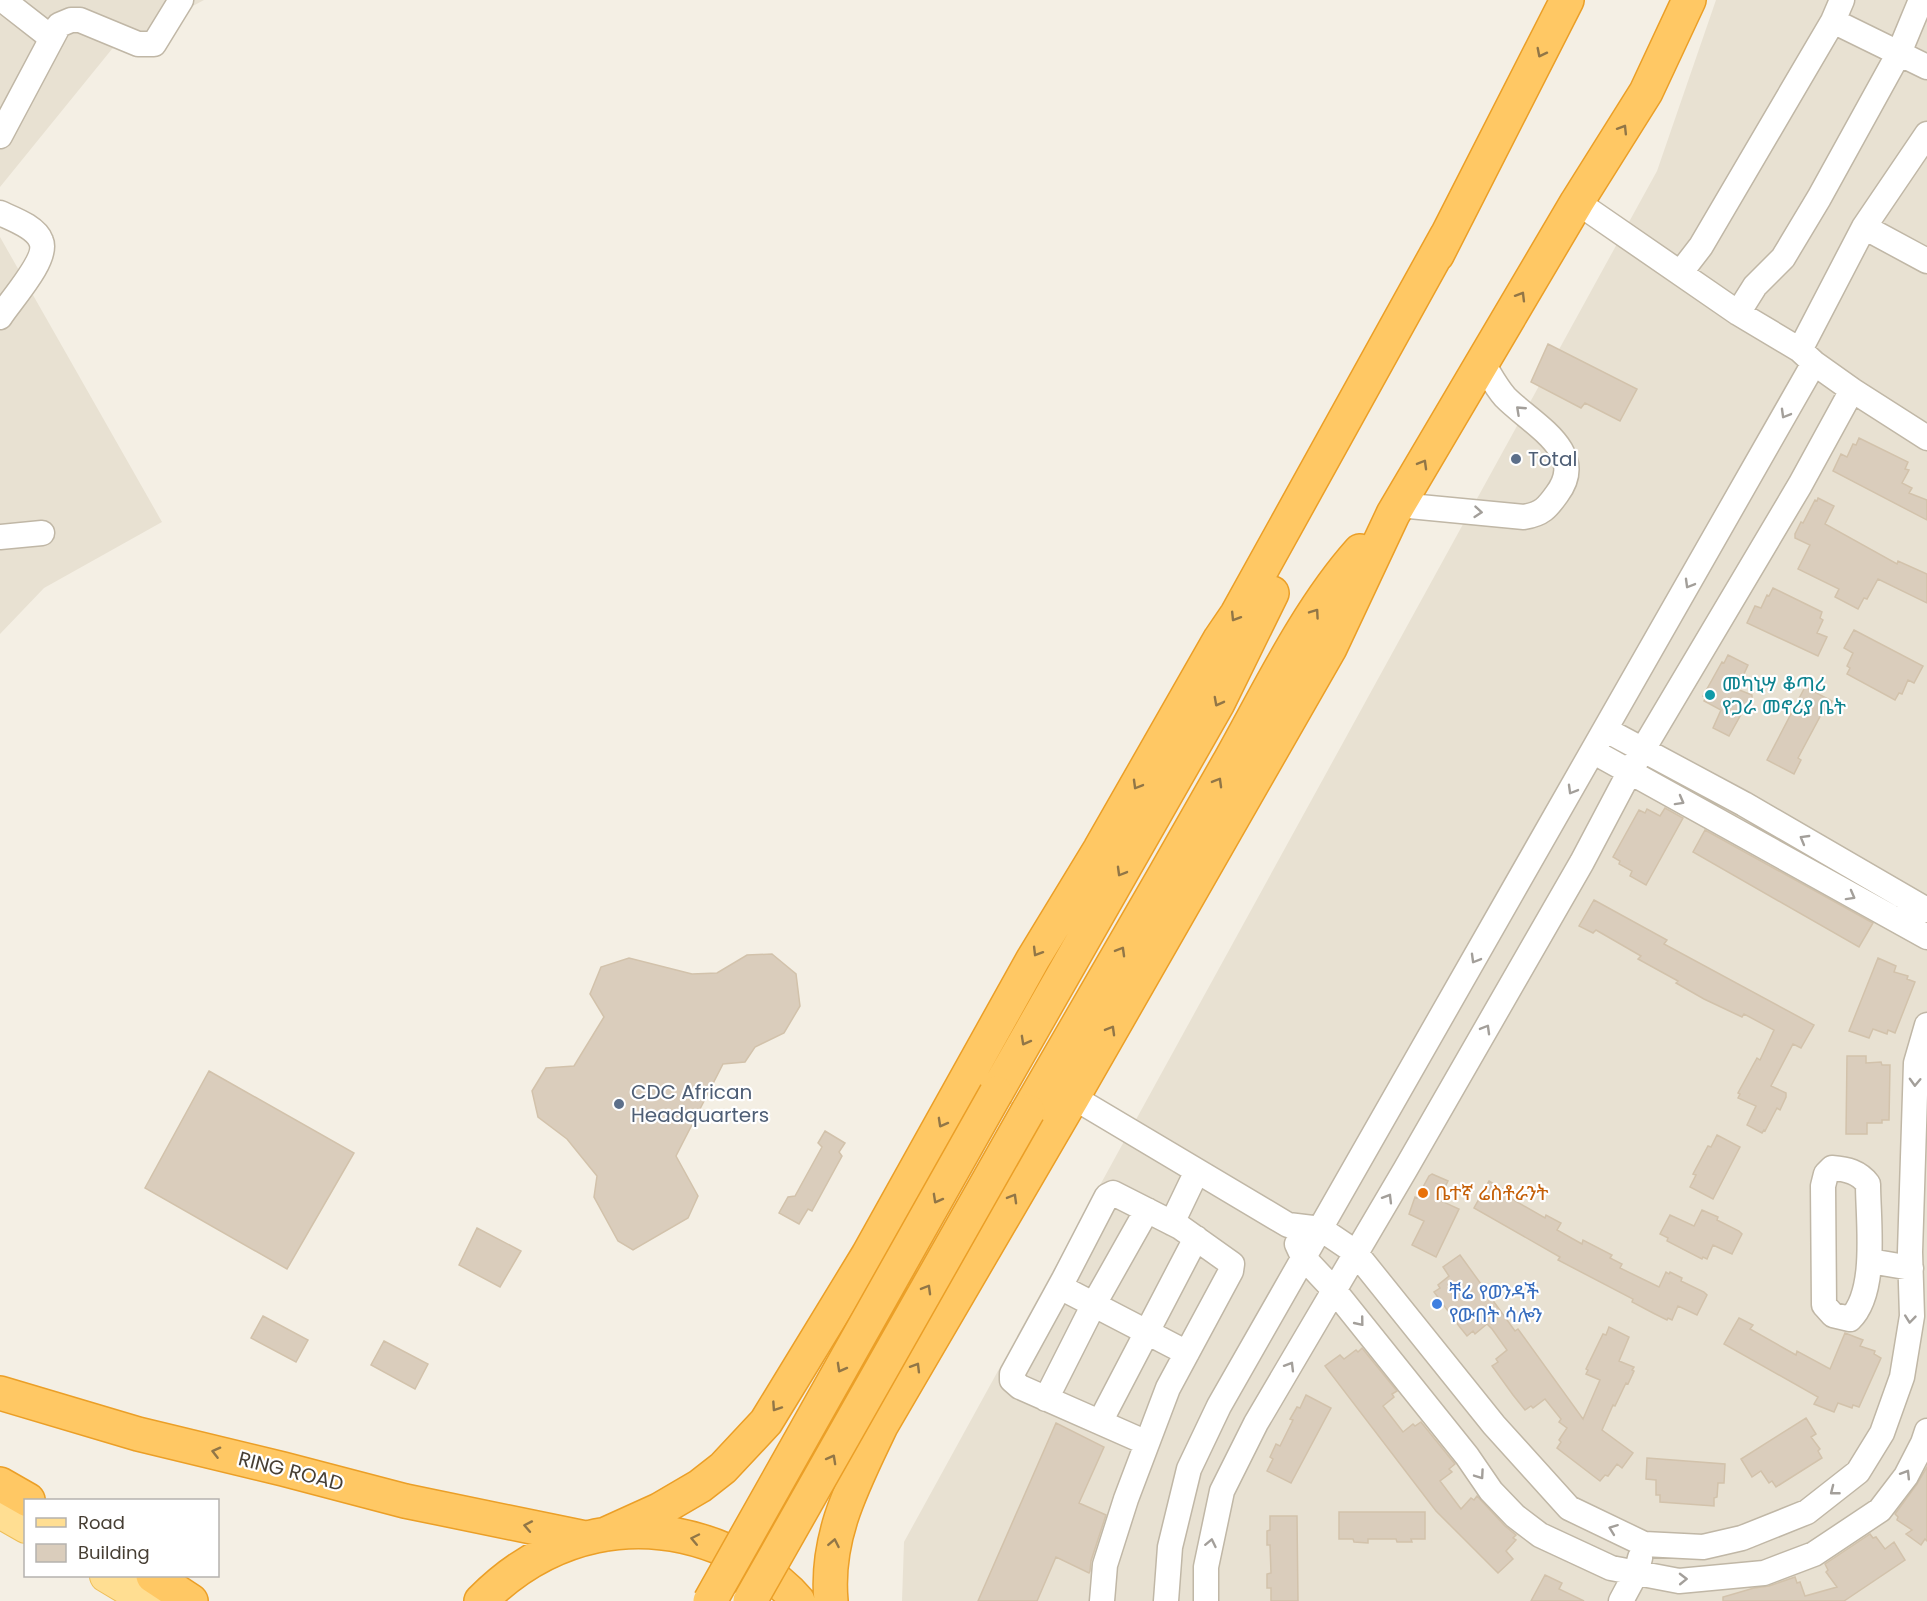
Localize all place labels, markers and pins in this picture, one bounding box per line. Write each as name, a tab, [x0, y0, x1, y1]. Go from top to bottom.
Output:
place label: Total	[1528, 445, 1577, 473]
marker: Total	[1509, 452, 1523, 466]
place label: መካኒሣ ቆጣሪ የጋራ መኖሪያ ቤት	[1722, 670, 1846, 721]
marker: መካኒሣ ቆጣሪ የጋራ መኖሪያ ቤት	[1703, 688, 1717, 702]
place label: CDC African Headquarters	[631, 1078, 769, 1129]
marker: CDC African Headquarters	[612, 1097, 626, 1111]
place label: ቤተኛ ሬስቶራንት	[1435, 1179, 1549, 1207]
marker: ቤተኛ ሬስቶራንት	[1416, 1186, 1430, 1200]
place label: ቸሬ የወንዳች የውበት ሳሎን	[1449, 1278, 1543, 1329]
marker: ቸሬ የወንዳች የውበት ሳሎን	[1430, 1297, 1444, 1311]

